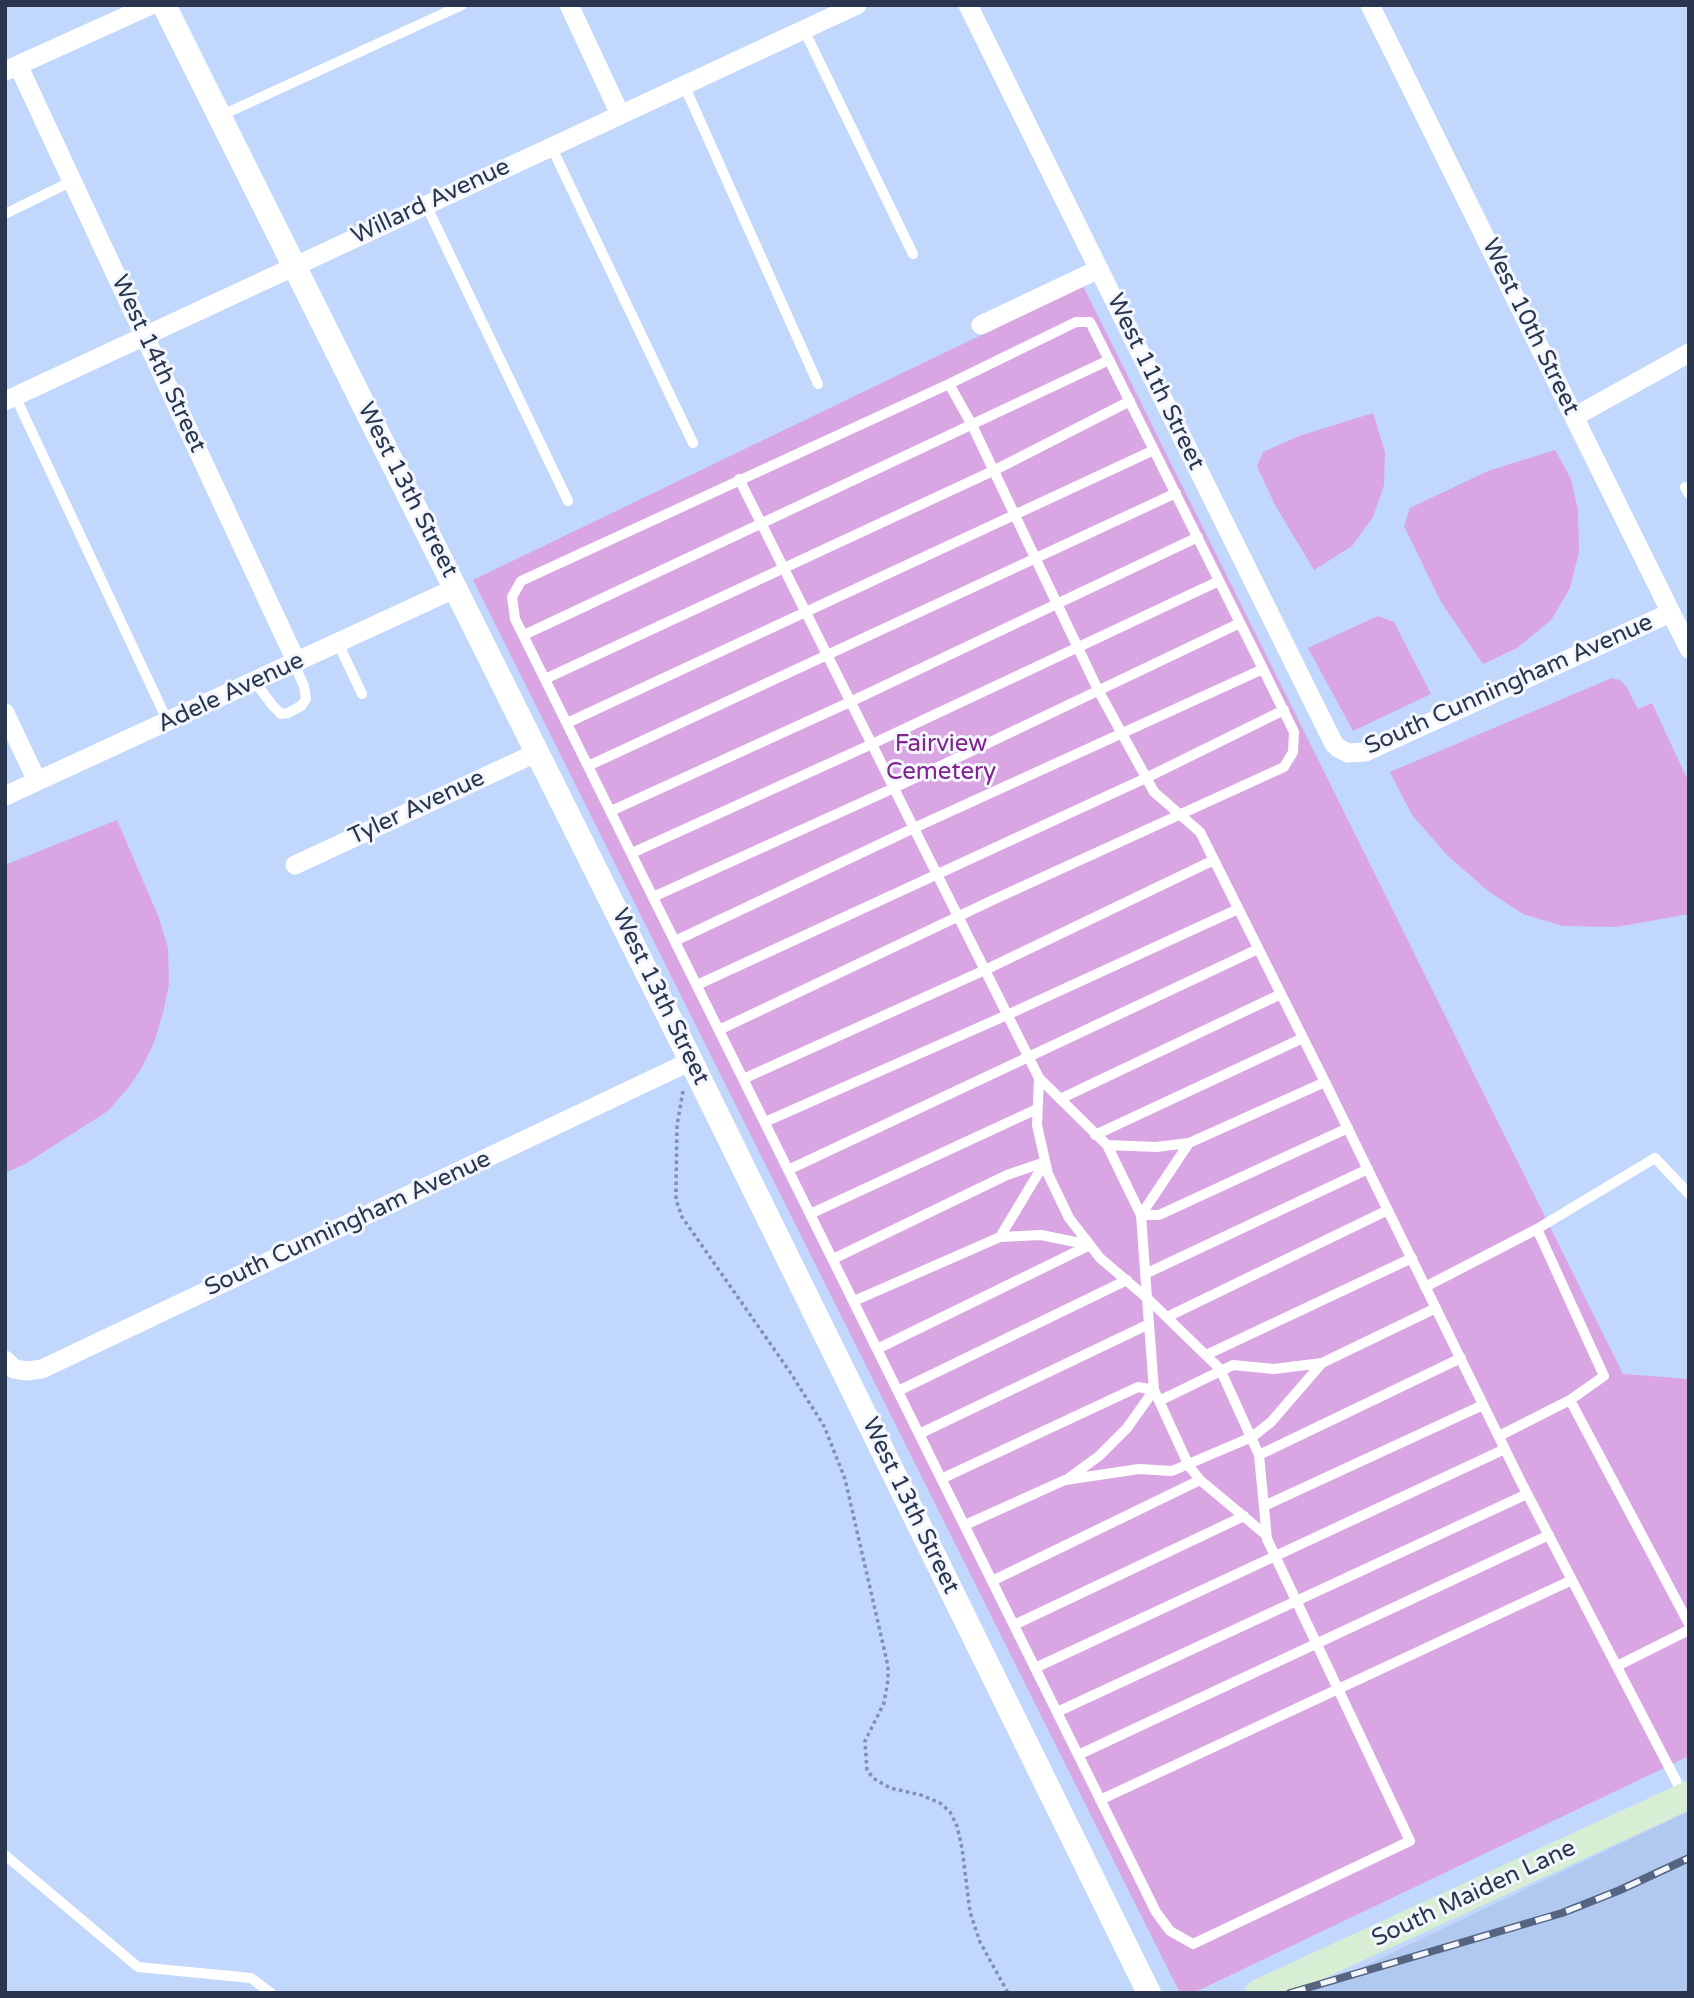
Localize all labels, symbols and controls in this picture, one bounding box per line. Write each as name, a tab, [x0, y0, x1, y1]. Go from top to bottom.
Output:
street label: Willard Avenue	[347, 153, 515, 251]
street label: West 10th Street	[1475, 234, 1585, 420]
street label: West 14th Street	[104, 271, 212, 457]
street label: West 11th Street	[1100, 289, 1210, 475]
street label: West 13th Street	[351, 398, 463, 582]
street label: South Cunningham Avenue	[1360, 608, 1658, 762]
street label: Adele Avenue	[153, 647, 309, 739]
park label: Fairview Cemetery	[886, 731, 996, 787]
street label: Tyler Avenue	[344, 764, 490, 852]
street label: West 13th Street	[605, 904, 715, 1090]
street label: South Cunningham Avenue	[200, 1145, 496, 1303]
street label: West 13th Street	[855, 1413, 965, 1599]
street label: South Maiden Lane	[1367, 1834, 1581, 1954]

